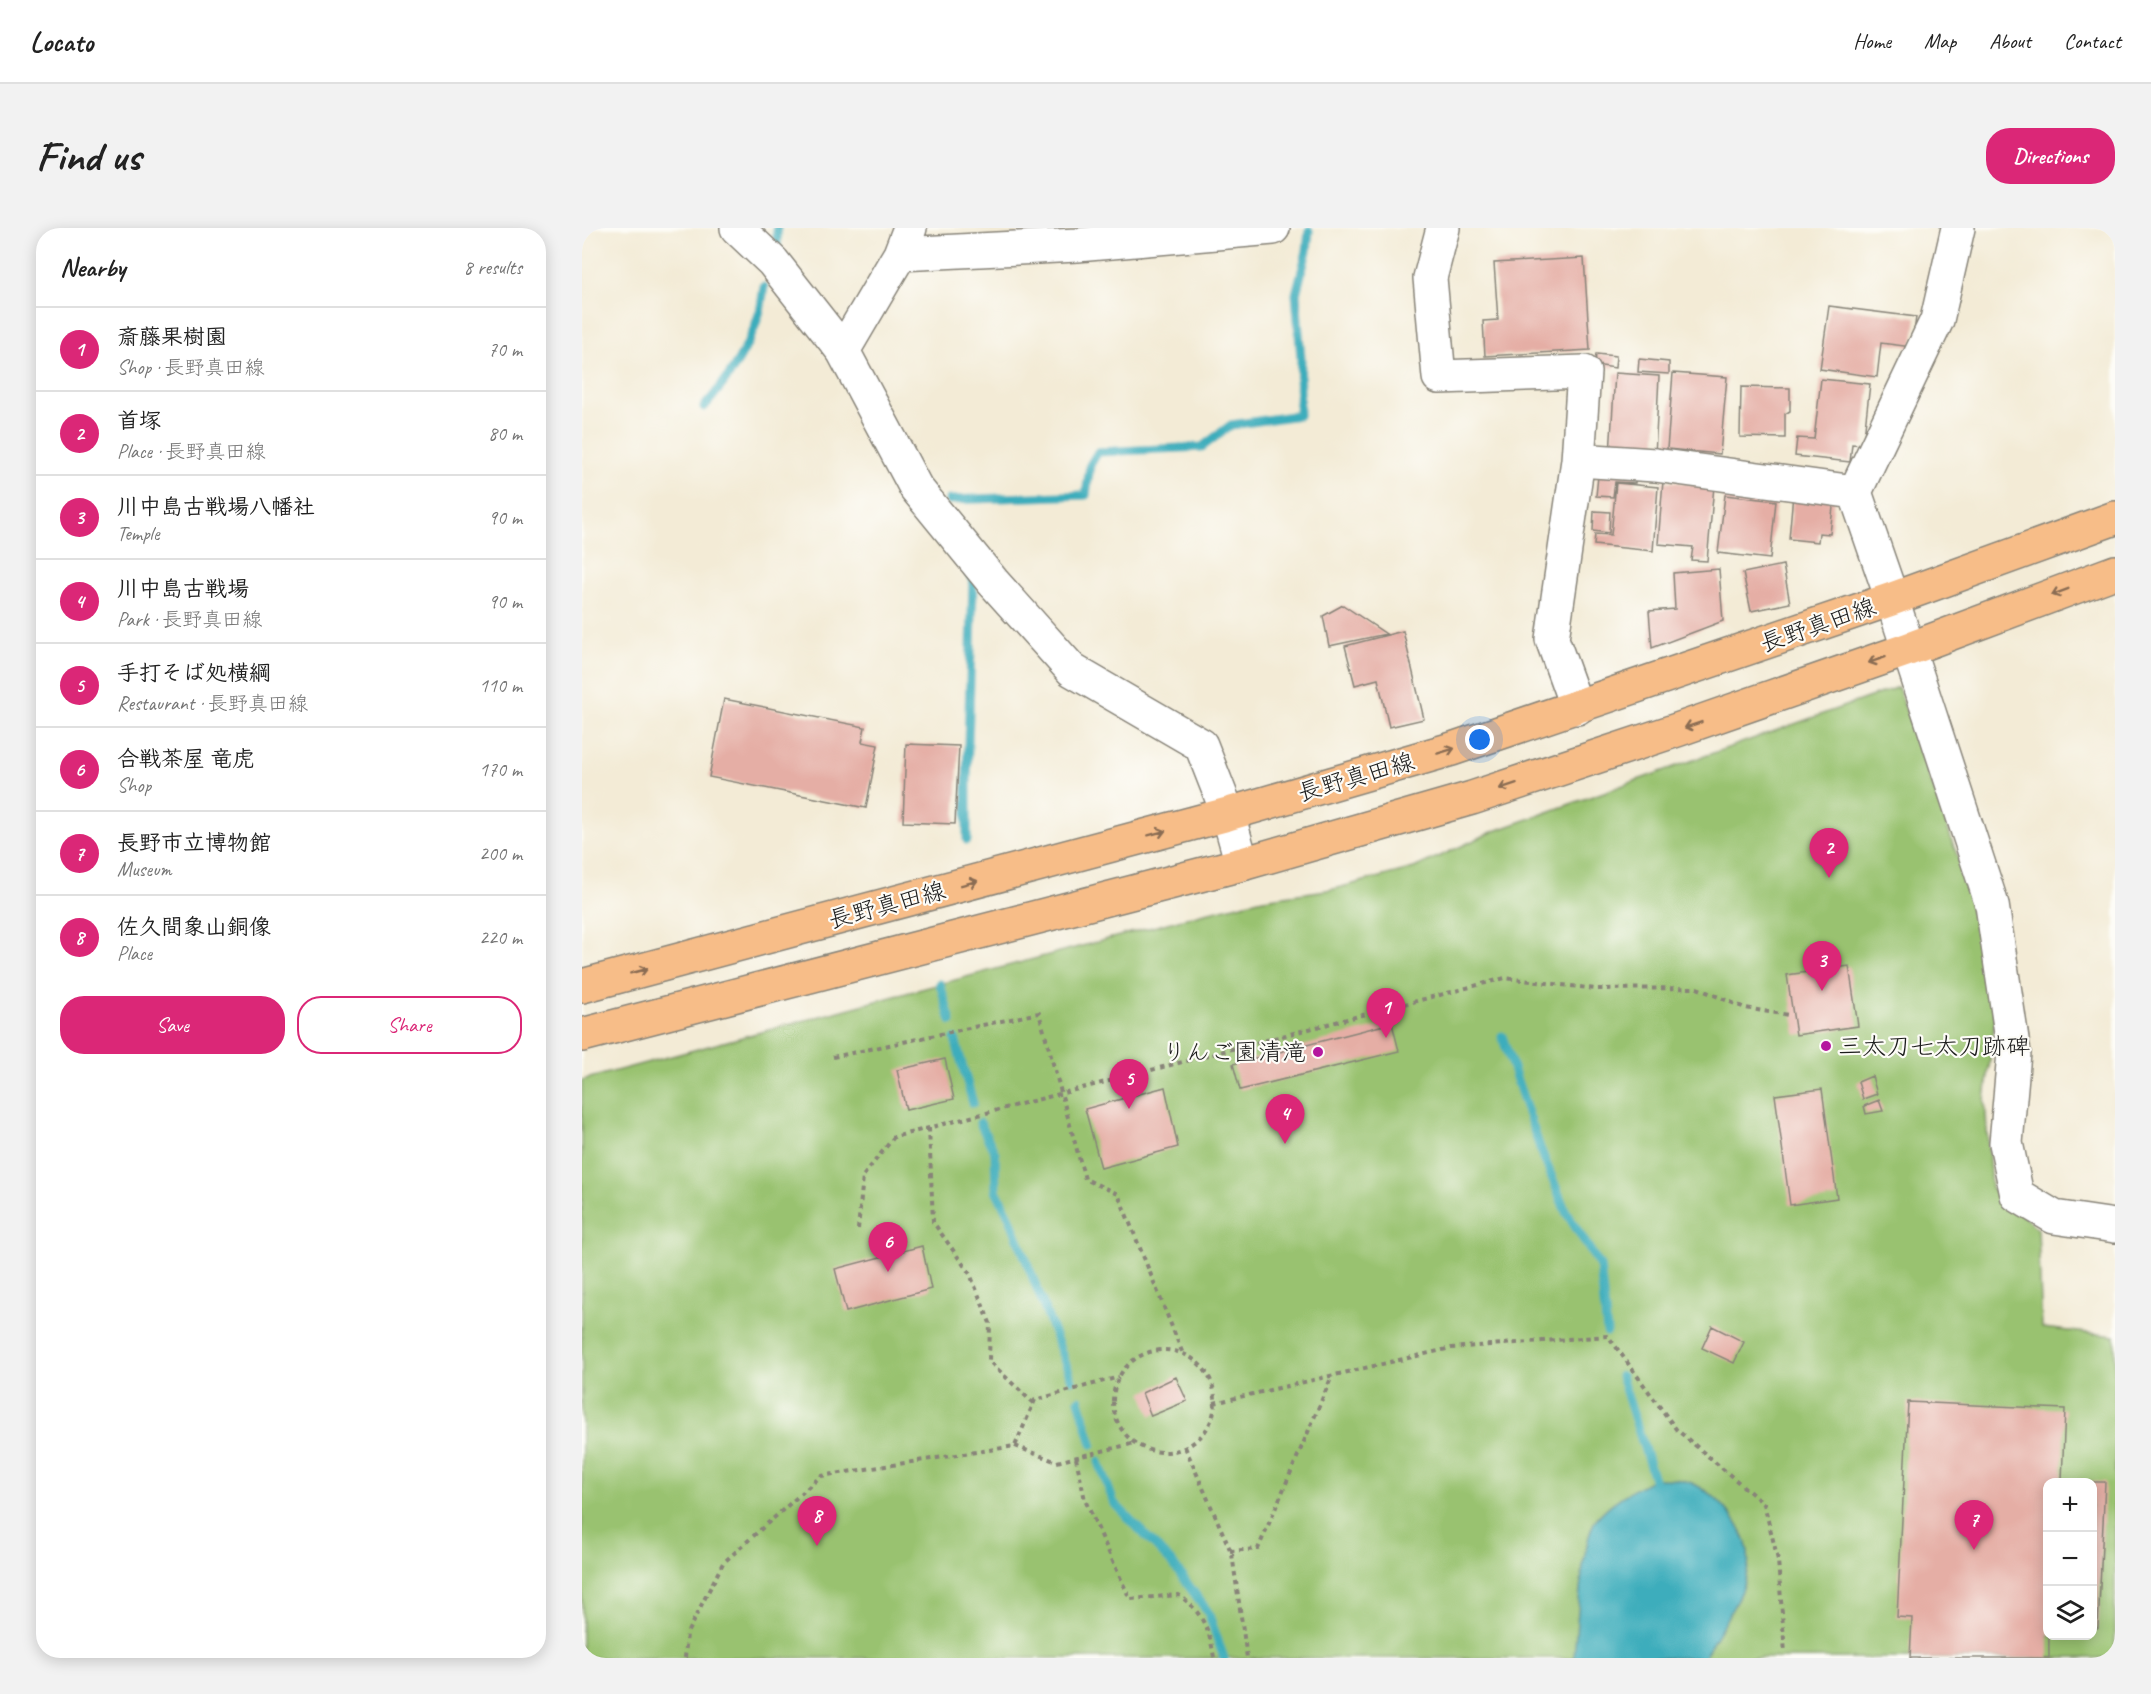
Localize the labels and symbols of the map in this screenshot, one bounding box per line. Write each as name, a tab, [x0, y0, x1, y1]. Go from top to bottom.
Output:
one-way arrow	[2051, 588, 2070, 599]
street label: 長野真田線	[1756, 591, 1880, 659]
one-way arrow	[1868, 656, 1887, 667]
one-way arrow	[1684, 720, 1703, 731]
your location	[1465, 725, 1494, 754]
one-way arrow	[1436, 745, 1455, 756]
street label: 長野真田線	[1294, 746, 1418, 808]
one-way arrow	[1499, 782, 1518, 793]
one-way arrow	[1148, 826, 1167, 838]
pin: 2	[1810, 828, 1848, 878]
street label: 長野真田線	[825, 875, 949, 935]
one-way arrow	[959, 877, 978, 888]
pin: 3	[1802, 942, 1842, 991]
one-way arrow	[629, 964, 648, 976]
pin: 1	[1366, 988, 1406, 1038]
place label: 三太刀七太刀跡碑	[1838, 1031, 2030, 1061]
place label: りんご園清滝	[1162, 1037, 1306, 1067]
marker: 三太刀七太刀跡碑	[1819, 1039, 1833, 1053]
marker: りんご園清滝	[1311, 1045, 1325, 1059]
pin: 5	[1110, 1060, 1148, 1109]
pin: 4	[1266, 1094, 1304, 1144]
pin: 6	[868, 1222, 908, 1272]
pin: 8	[798, 1496, 836, 1546]
pin: 7	[1954, 1500, 1994, 1550]

